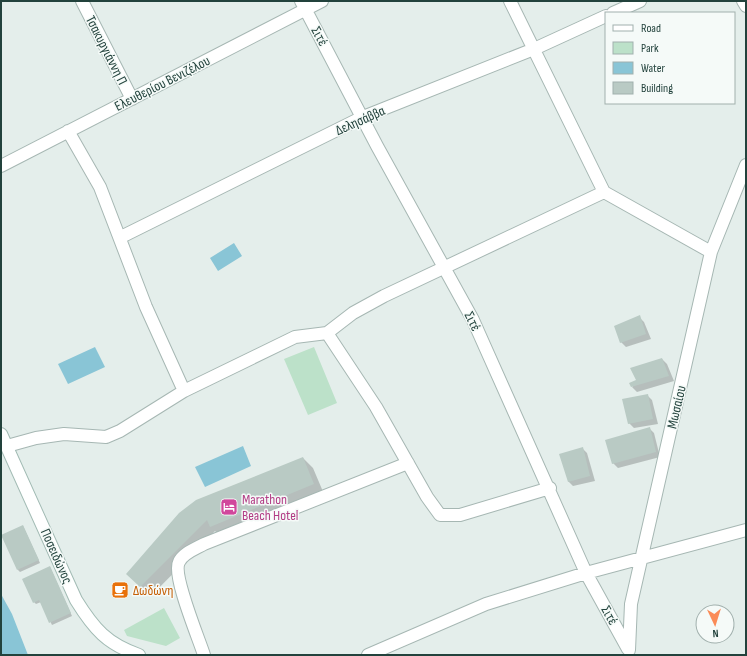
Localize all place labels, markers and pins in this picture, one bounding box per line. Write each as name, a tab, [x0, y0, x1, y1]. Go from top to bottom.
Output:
place label: Marathon Beach Hotel	[242, 491, 298, 524]
hotel icon: Marathon Beach Hotel	[219, 497, 239, 517]
cafe icon: Δωδώνη	[110, 580, 130, 600]
place label: Δωδώνη	[133, 582, 174, 599]

